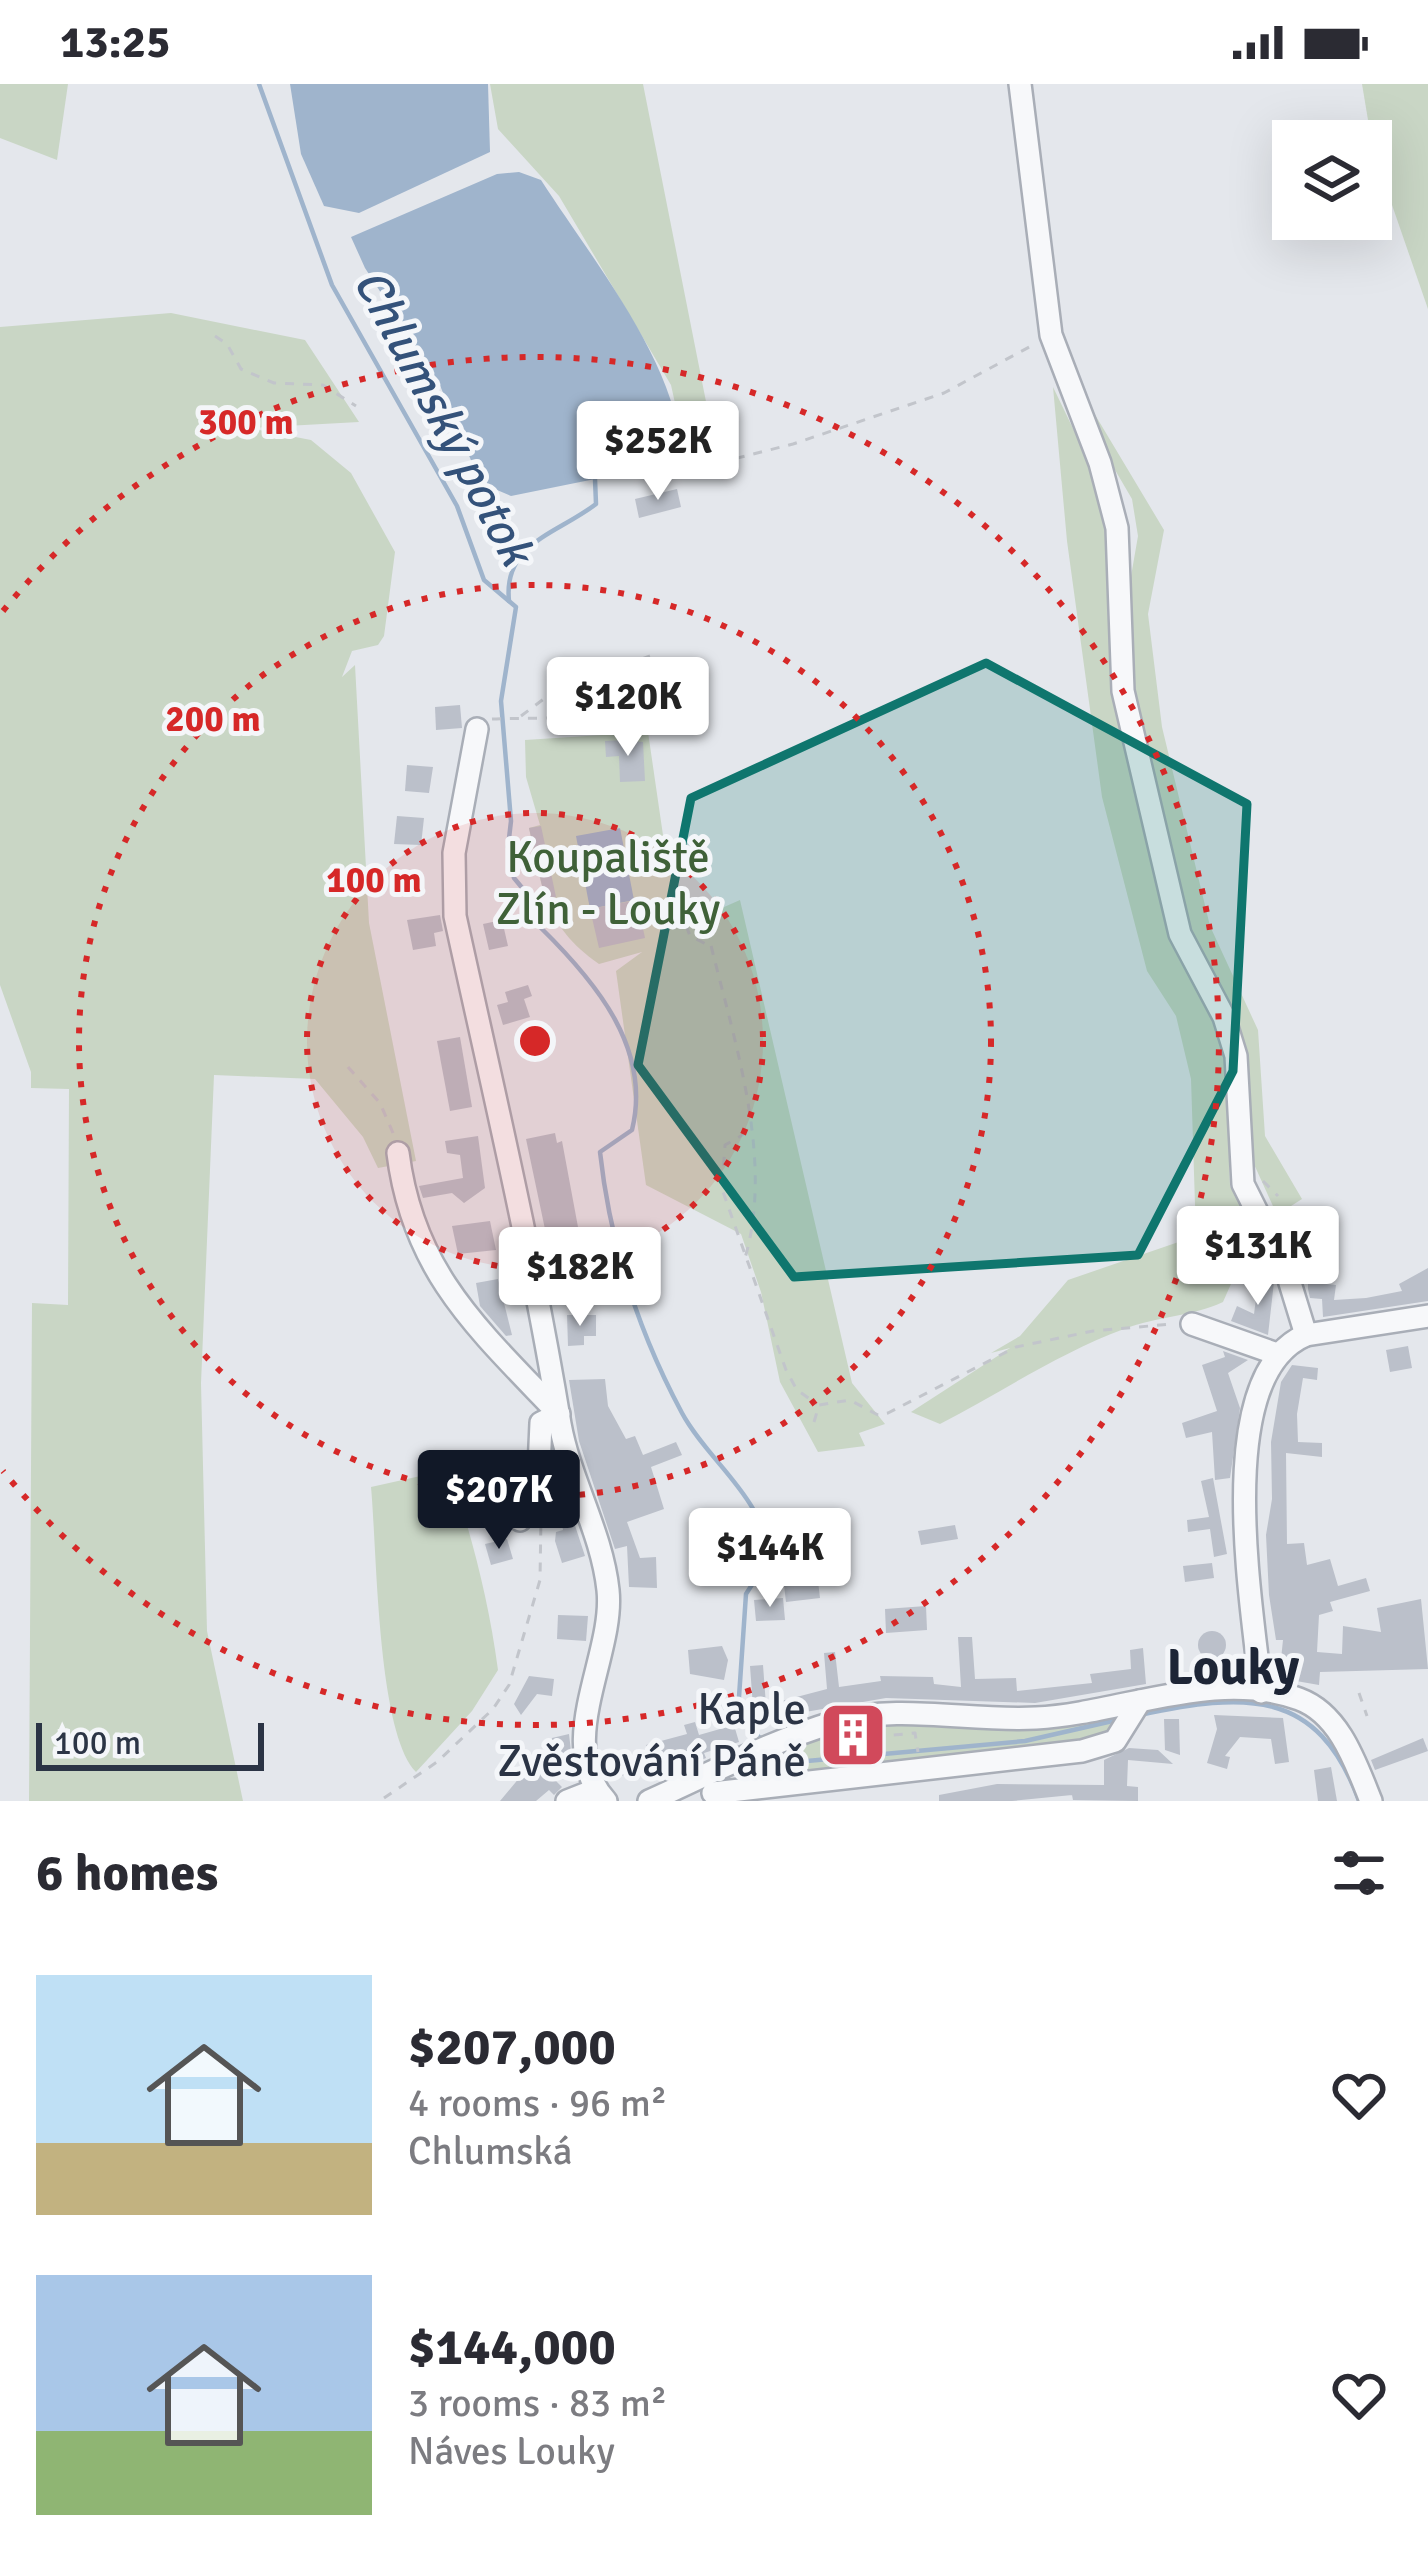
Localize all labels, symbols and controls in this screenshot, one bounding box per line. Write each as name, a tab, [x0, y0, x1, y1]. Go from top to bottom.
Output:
text: 13:25	[60, 15, 170, 70]
map controls	[1272, 120, 1392, 240]
button: layers	[1272, 120, 1392, 240]
water label: Chlumský potok	[340, 259, 548, 578]
text: 300 m	[198, 400, 294, 445]
pin: $252K	[574, 401, 742, 503]
text: $252K	[604, 416, 712, 464]
pin: $120K	[544, 657, 712, 759]
text: $120K	[574, 672, 682, 720]
text: 200 m	[165, 697, 261, 742]
park label: Koupaliště Zlín - Louky	[496, 830, 720, 937]
text: 100 m	[326, 858, 422, 903]
centre of rings	[514, 1020, 556, 1062]
pin: $131K	[1174, 1206, 1342, 1308]
text: $131K	[1204, 1221, 1312, 1269]
pin: $182K	[496, 1227, 664, 1329]
text: $182K	[526, 1242, 634, 1290]
pin: $207K	[415, 1450, 583, 1552]
text: $207K	[445, 1465, 553, 1513]
pin: $144K	[686, 1508, 854, 1610]
text: $144K	[716, 1523, 824, 1571]
district label: Louky	[1167, 1636, 1300, 1699]
place label: Kaple Zvěstování Páně	[497, 1682, 806, 1789]
building icon: Kaple Zvěstování Páně	[818, 1700, 888, 1770]
scale bar	[36, 1717, 264, 1770]
text: 100 m	[54, 1723, 141, 1764]
icon: filters	[1326, 1840, 1392, 1906]
text: 6 homes	[36, 1842, 218, 1905]
text: $207,000	[408, 2016, 616, 2079]
icon: home	[132, 2023, 276, 2167]
icon: heart	[1326, 2062, 1392, 2128]
text: 4 rooms · 96 m²	[408, 2079, 667, 2127]
text: Chlumská	[408, 2127, 573, 2175]
text: $144,000	[408, 2316, 616, 2379]
icon: home	[132, 2323, 276, 2467]
icon: heart	[1326, 2362, 1392, 2428]
text: 3 rooms · 83 m²	[408, 2379, 667, 2427]
text: Náves Louky	[408, 2427, 615, 2475]

